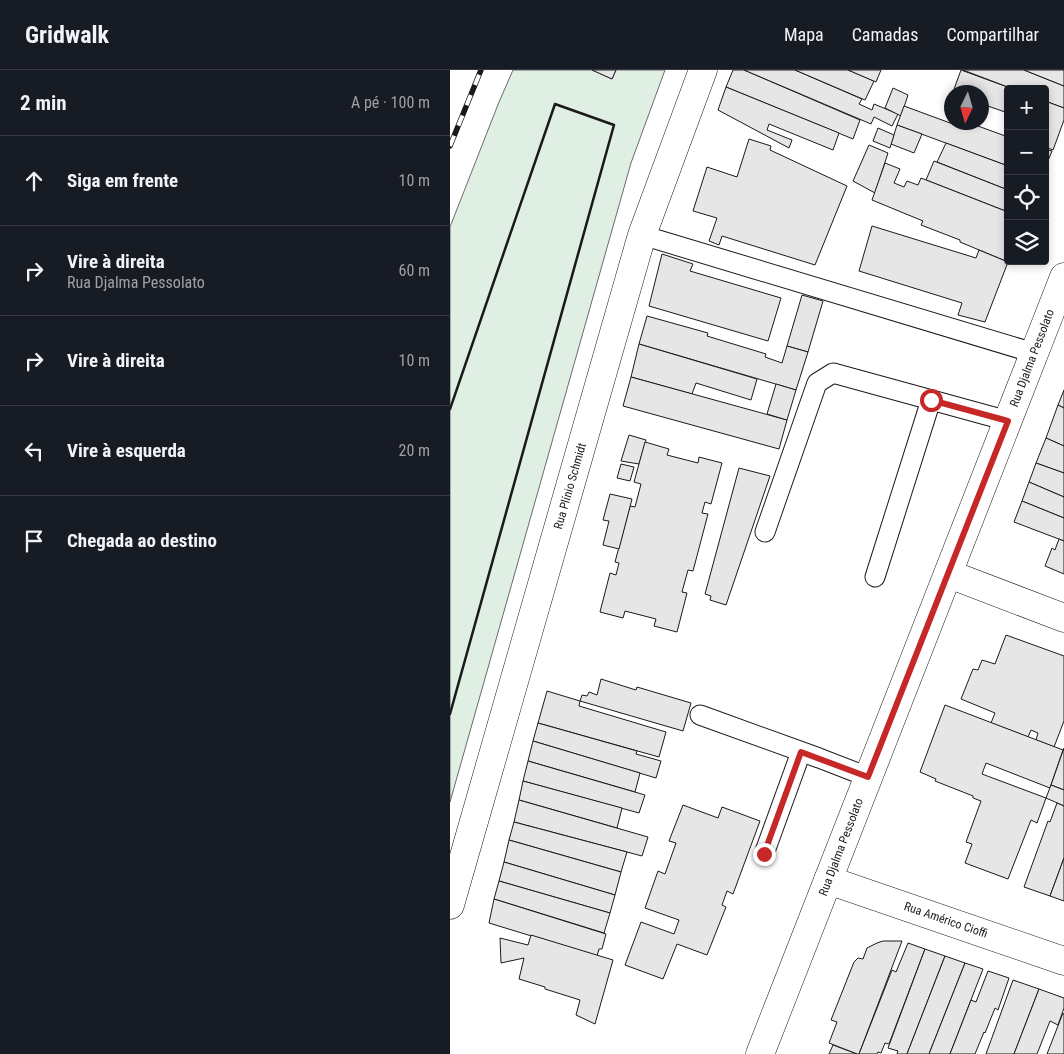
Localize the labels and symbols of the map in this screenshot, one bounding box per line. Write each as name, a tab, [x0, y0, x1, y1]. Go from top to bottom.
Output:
north arrow	[944, 85, 989, 130]
street label: Rua Djalma Pessolato	[1007, 307, 1057, 409]
route start	[920, 389, 943, 412]
street label: Rua Plínio Schmidt	[551, 441, 589, 531]
street label: Rua Djalma Pessolato	[816, 796, 866, 898]
route end	[753, 843, 776, 866]
street label: Rua Américo Cioffi	[902, 899, 990, 941]

